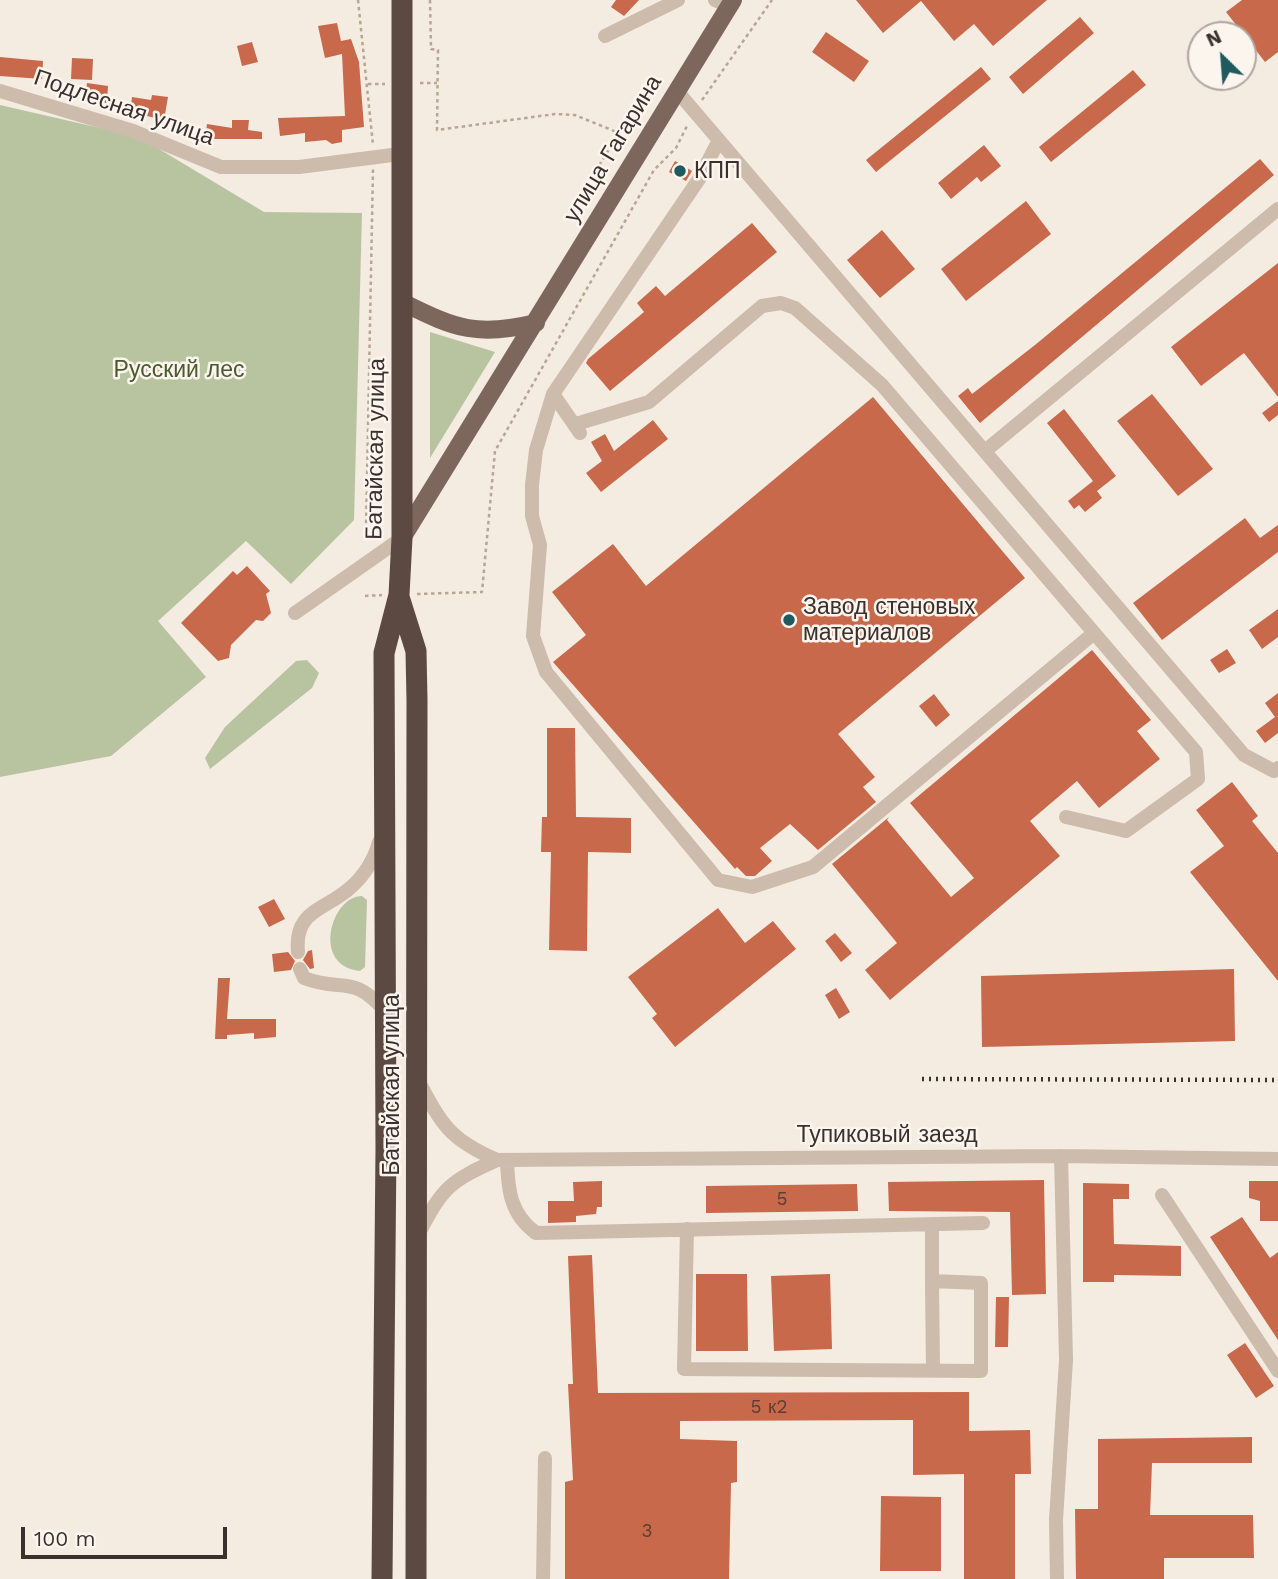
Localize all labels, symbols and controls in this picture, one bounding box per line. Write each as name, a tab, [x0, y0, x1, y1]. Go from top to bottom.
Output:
north arrow	[1187, 21, 1257, 91]
text: N	[1203, 25, 1225, 52]
street label: Подлесная улица	[30, 64, 218, 152]
street label: улица Гагарина	[558, 70, 668, 228]
place label: КПП	[694, 157, 740, 185]
marker: КПП	[672, 163, 688, 179]
park label: Русский лес	[114, 356, 244, 384]
street label: Батайская улица	[361, 358, 391, 540]
place label: Завод стеновых материалов	[803, 593, 976, 647]
marker: Завод стеновых материалов	[781, 612, 797, 628]
street label: Батайская улица	[378, 994, 406, 1176]
street label: Тупиковый заезд	[796, 1121, 978, 1149]
house number: 5	[776, 1188, 788, 1210]
house number: 5 к2	[751, 1396, 787, 1418]
scale bar	[24, 1512, 231, 1556]
house number: 3	[641, 1520, 653, 1542]
text: 100 m	[34, 1526, 96, 1551]

